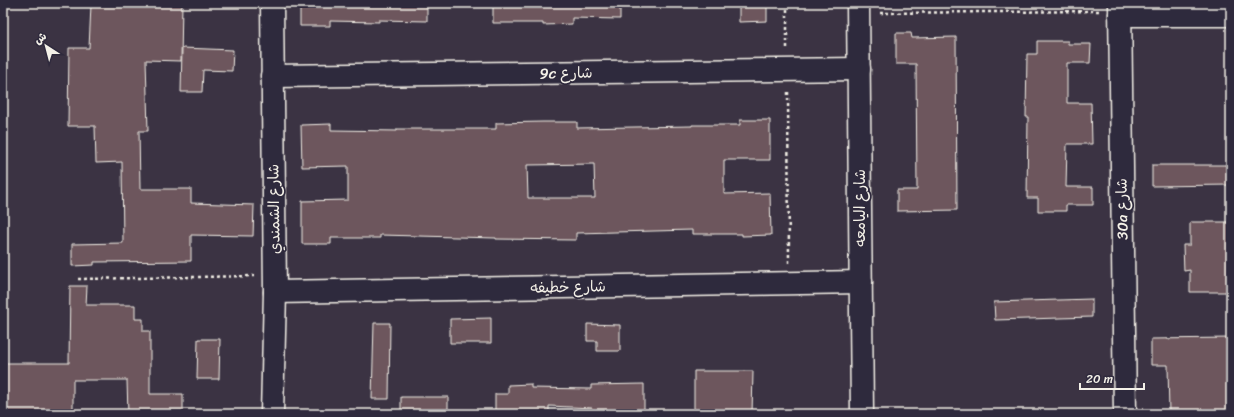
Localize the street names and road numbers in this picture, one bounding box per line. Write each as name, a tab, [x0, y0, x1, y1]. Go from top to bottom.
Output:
street label: 9c شارع	[539, 60, 593, 86]
street label: شارع الشمندي	[260, 164, 288, 254]
street label: شارع اليامعه	[847, 169, 873, 247]
street label: 30a شارع	[1108, 178, 1136, 240]
street label: شارع خطيفه	[530, 273, 606, 301]

